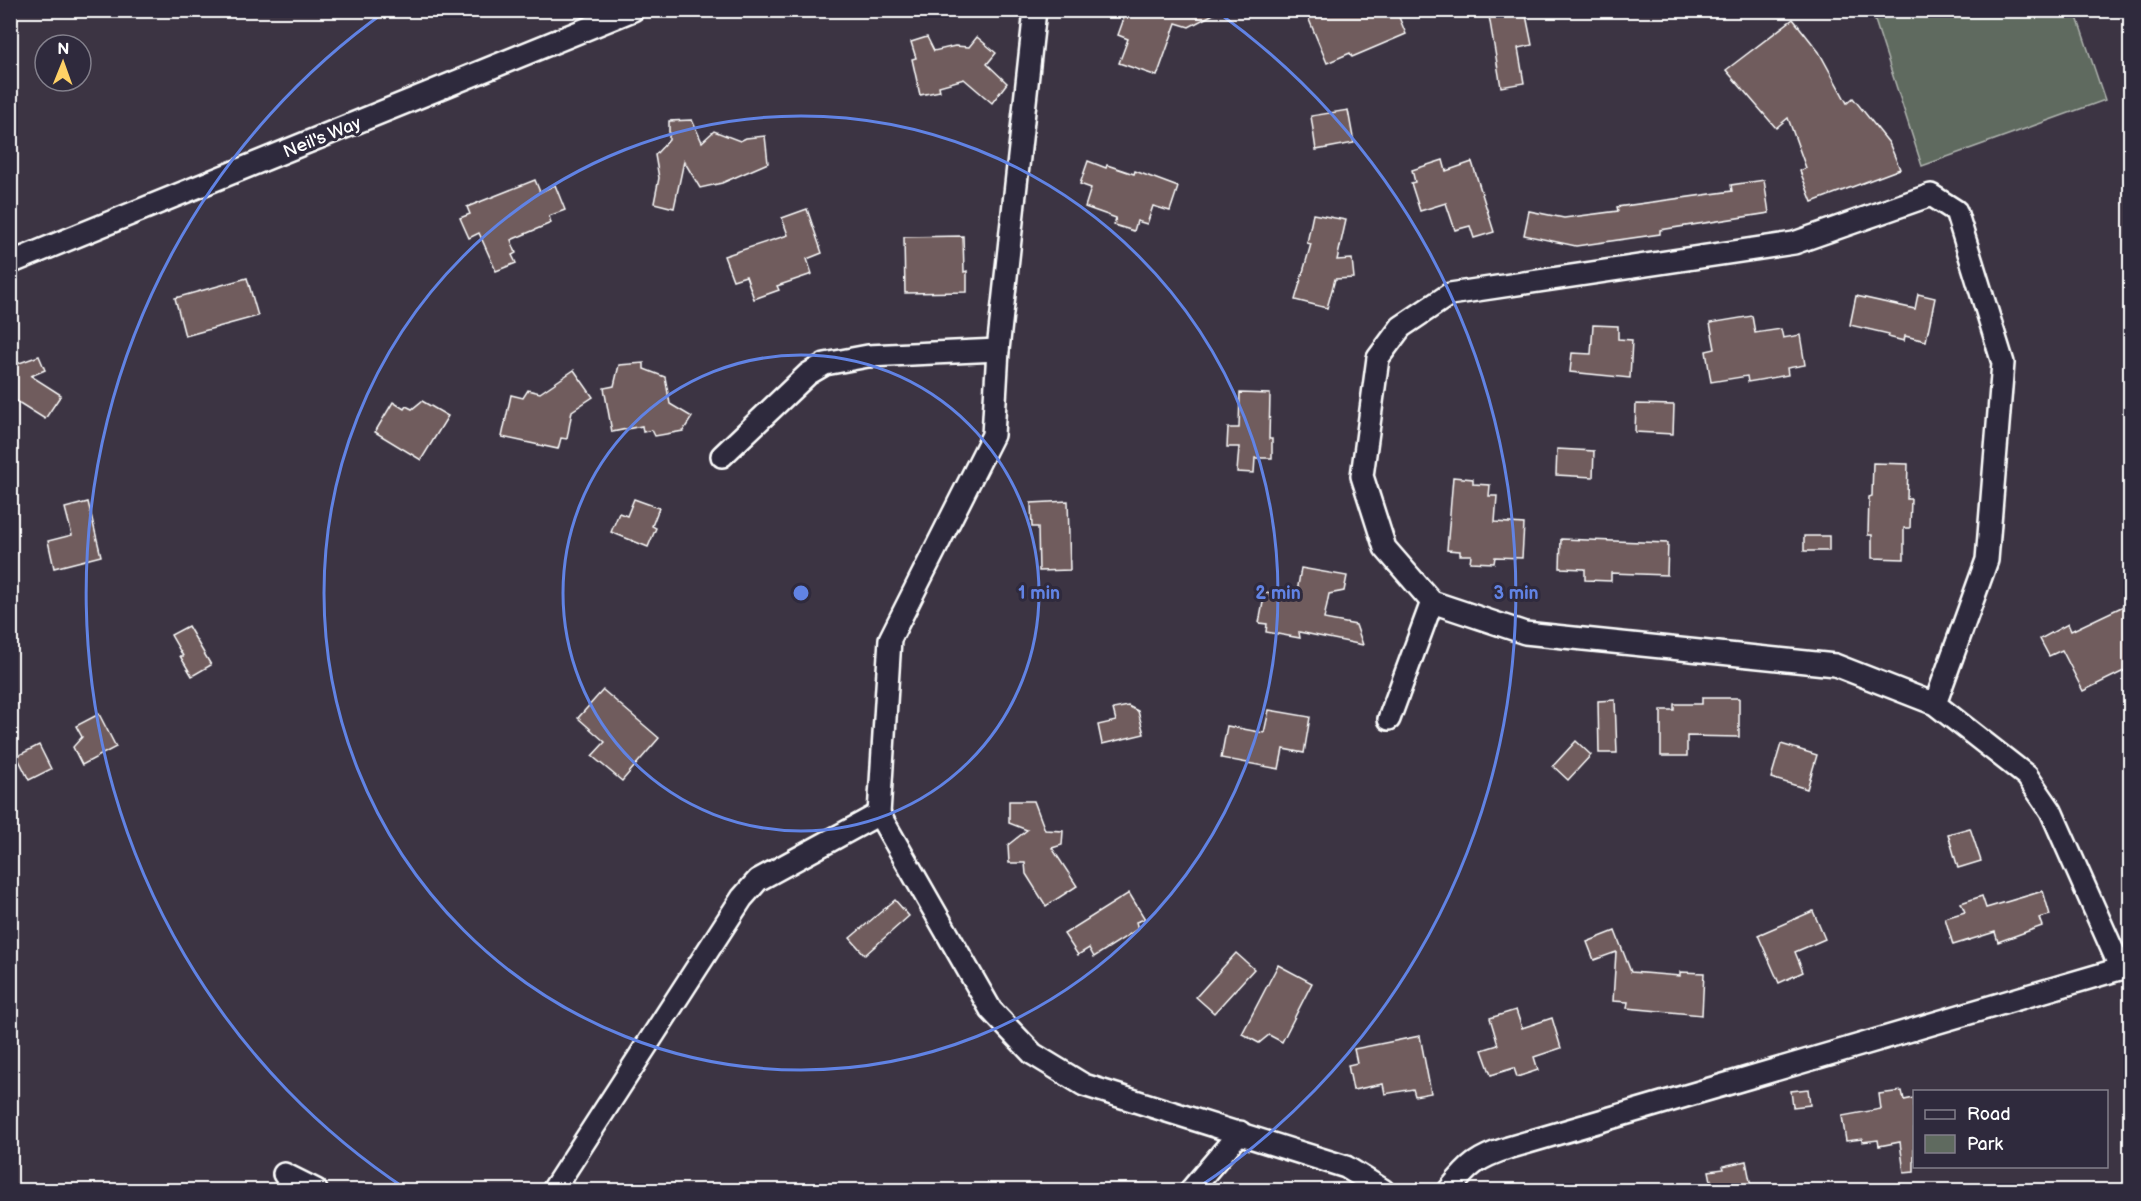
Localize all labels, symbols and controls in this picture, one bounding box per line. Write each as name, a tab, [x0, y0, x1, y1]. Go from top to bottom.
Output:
north arrow	[33, 33, 93, 93]
text: N	[57, 40, 69, 59]
street label: Neil's Way	[280, 112, 365, 163]
centre of rings	[791, 583, 811, 603]
text: 1 min	[1018, 583, 1060, 604]
text: 2 min	[1255, 583, 1301, 604]
text: 3 min	[1493, 583, 1539, 604]
legend	[1913, 1090, 2108, 1168]
text: Road	[1967, 1104, 2011, 1125]
text: Park	[1967, 1134, 2003, 1155]

